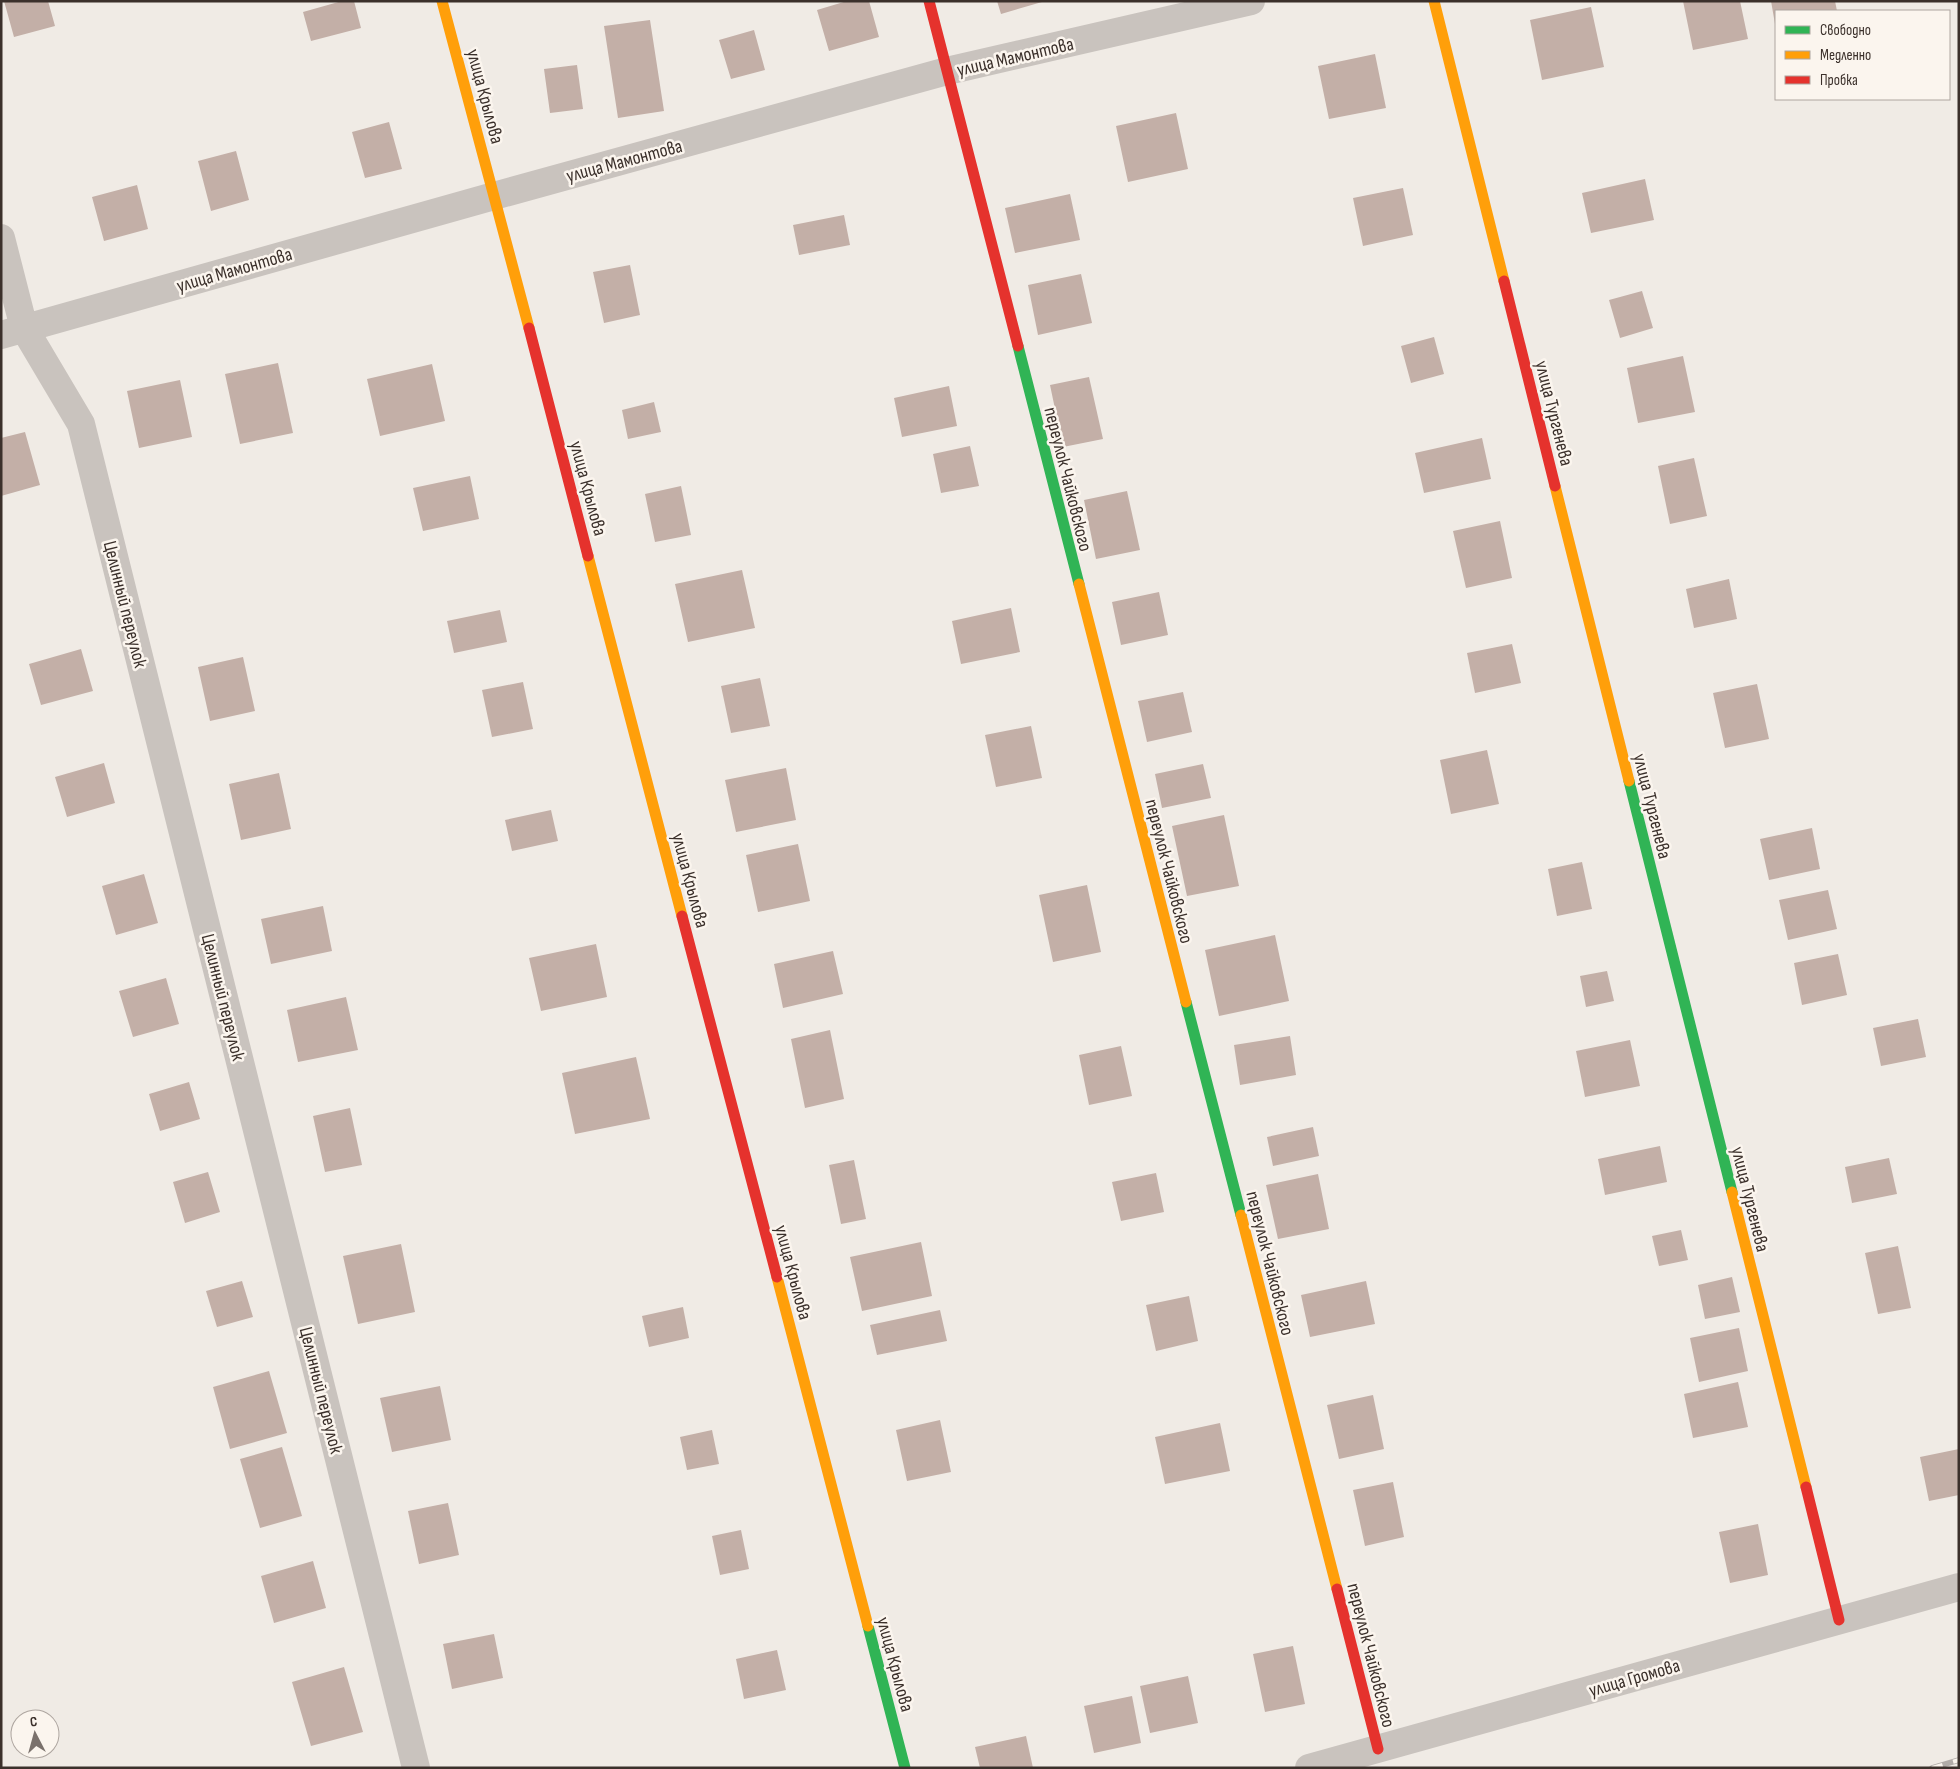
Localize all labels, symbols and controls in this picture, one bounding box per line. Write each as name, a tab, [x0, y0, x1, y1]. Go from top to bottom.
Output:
legend	[1775, 10, 1950, 100]
text: Свободно	[1820, 21, 1871, 40]
street label: улица Мамонтова	[955, 33, 1076, 82]
text: Медленно	[1820, 46, 1871, 65]
street label: улица Крылова	[461, 47, 508, 146]
text: Пробка	[1820, 71, 1858, 90]
street label: улица Мамонтова	[564, 135, 685, 188]
street label: улица Мамонтова	[174, 243, 295, 298]
street label: улица Тургенева	[1529, 358, 1578, 468]
street label: переулок Чайковского	[1038, 405, 1097, 554]
street label: улица Крылова	[564, 439, 611, 538]
street label: Целинный переулок	[98, 539, 152, 671]
street label: улица Тургенева	[1627, 751, 1676, 861]
street label: переулок Чайковского	[1139, 797, 1198, 946]
street label: улица Крылова	[666, 831, 713, 930]
street label: Целинный переулок	[196, 932, 250, 1064]
street label: улица Тургенева	[1725, 1144, 1774, 1254]
street label: переулок Чайковского	[1240, 1189, 1299, 1338]
street label: улица Крылова	[769, 1223, 816, 1322]
street label: Целинный переулок	[294, 1325, 348, 1457]
street label: переулок Чайковского	[1341, 1581, 1400, 1730]
street label: улица Крылова	[871, 1615, 918, 1714]
street label: улица Громова	[1586, 1654, 1683, 1702]
north arrow	[10, 1709, 60, 1759]
text: С	[29, 1713, 38, 1730]

